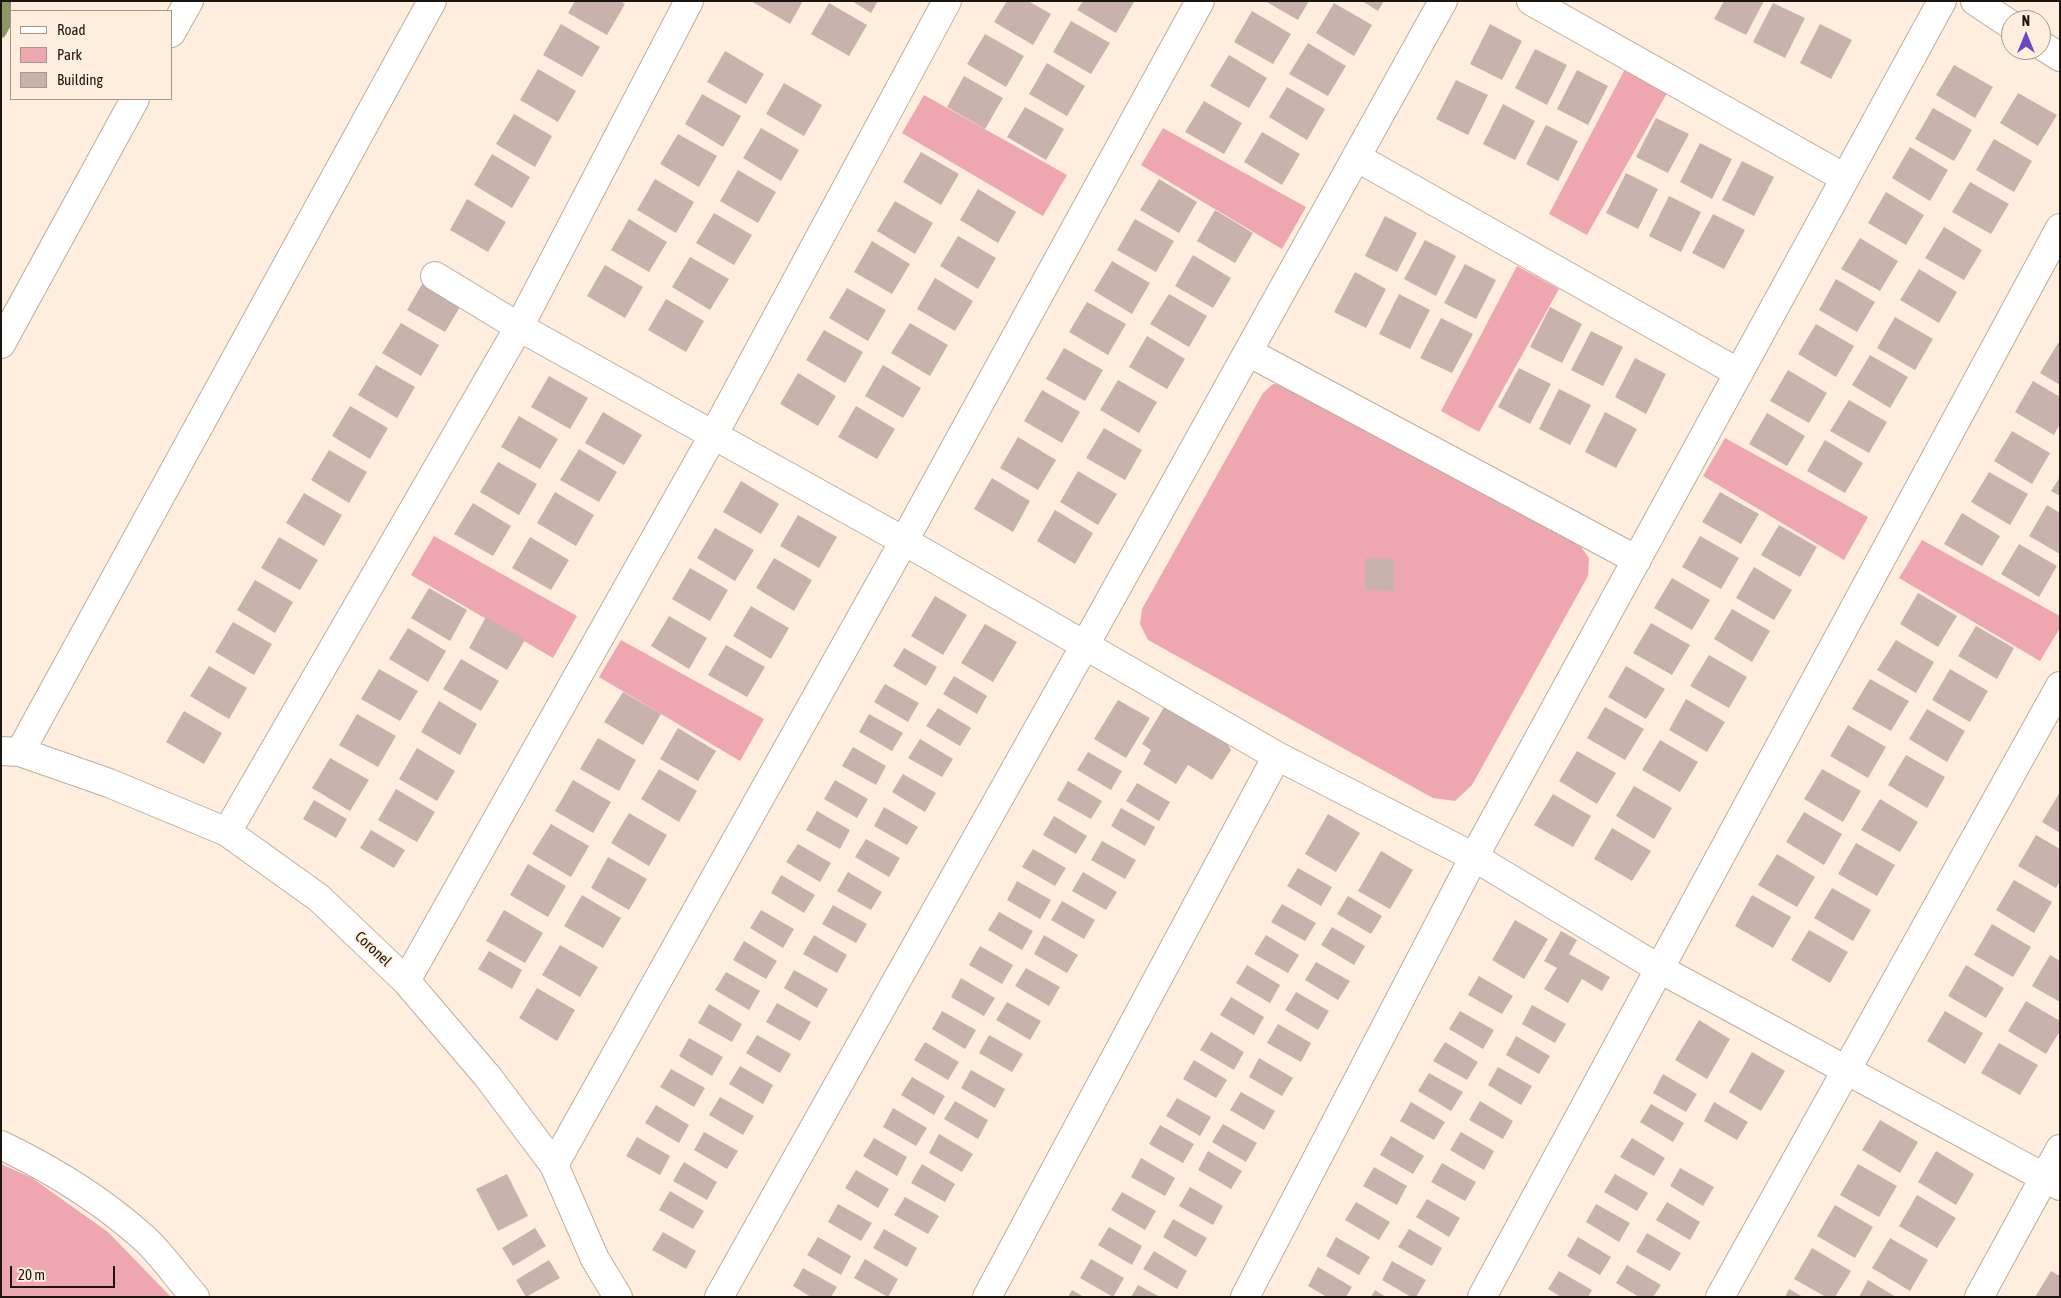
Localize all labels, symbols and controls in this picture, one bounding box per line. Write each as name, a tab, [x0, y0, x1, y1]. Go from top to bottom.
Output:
legend	[10, 10, 172, 100]
north arrow	[2001, 10, 2051, 60]
text: N	[2022, 13, 2030, 29]
text: Road	[57, 21, 86, 38]
text: Park	[57, 46, 82, 63]
text: Building	[57, 71, 103, 88]
street label: Coronel	[351, 928, 395, 970]
scale bar	[12, 1256, 118, 1288]
text: 20 m	[18, 1266, 45, 1283]

